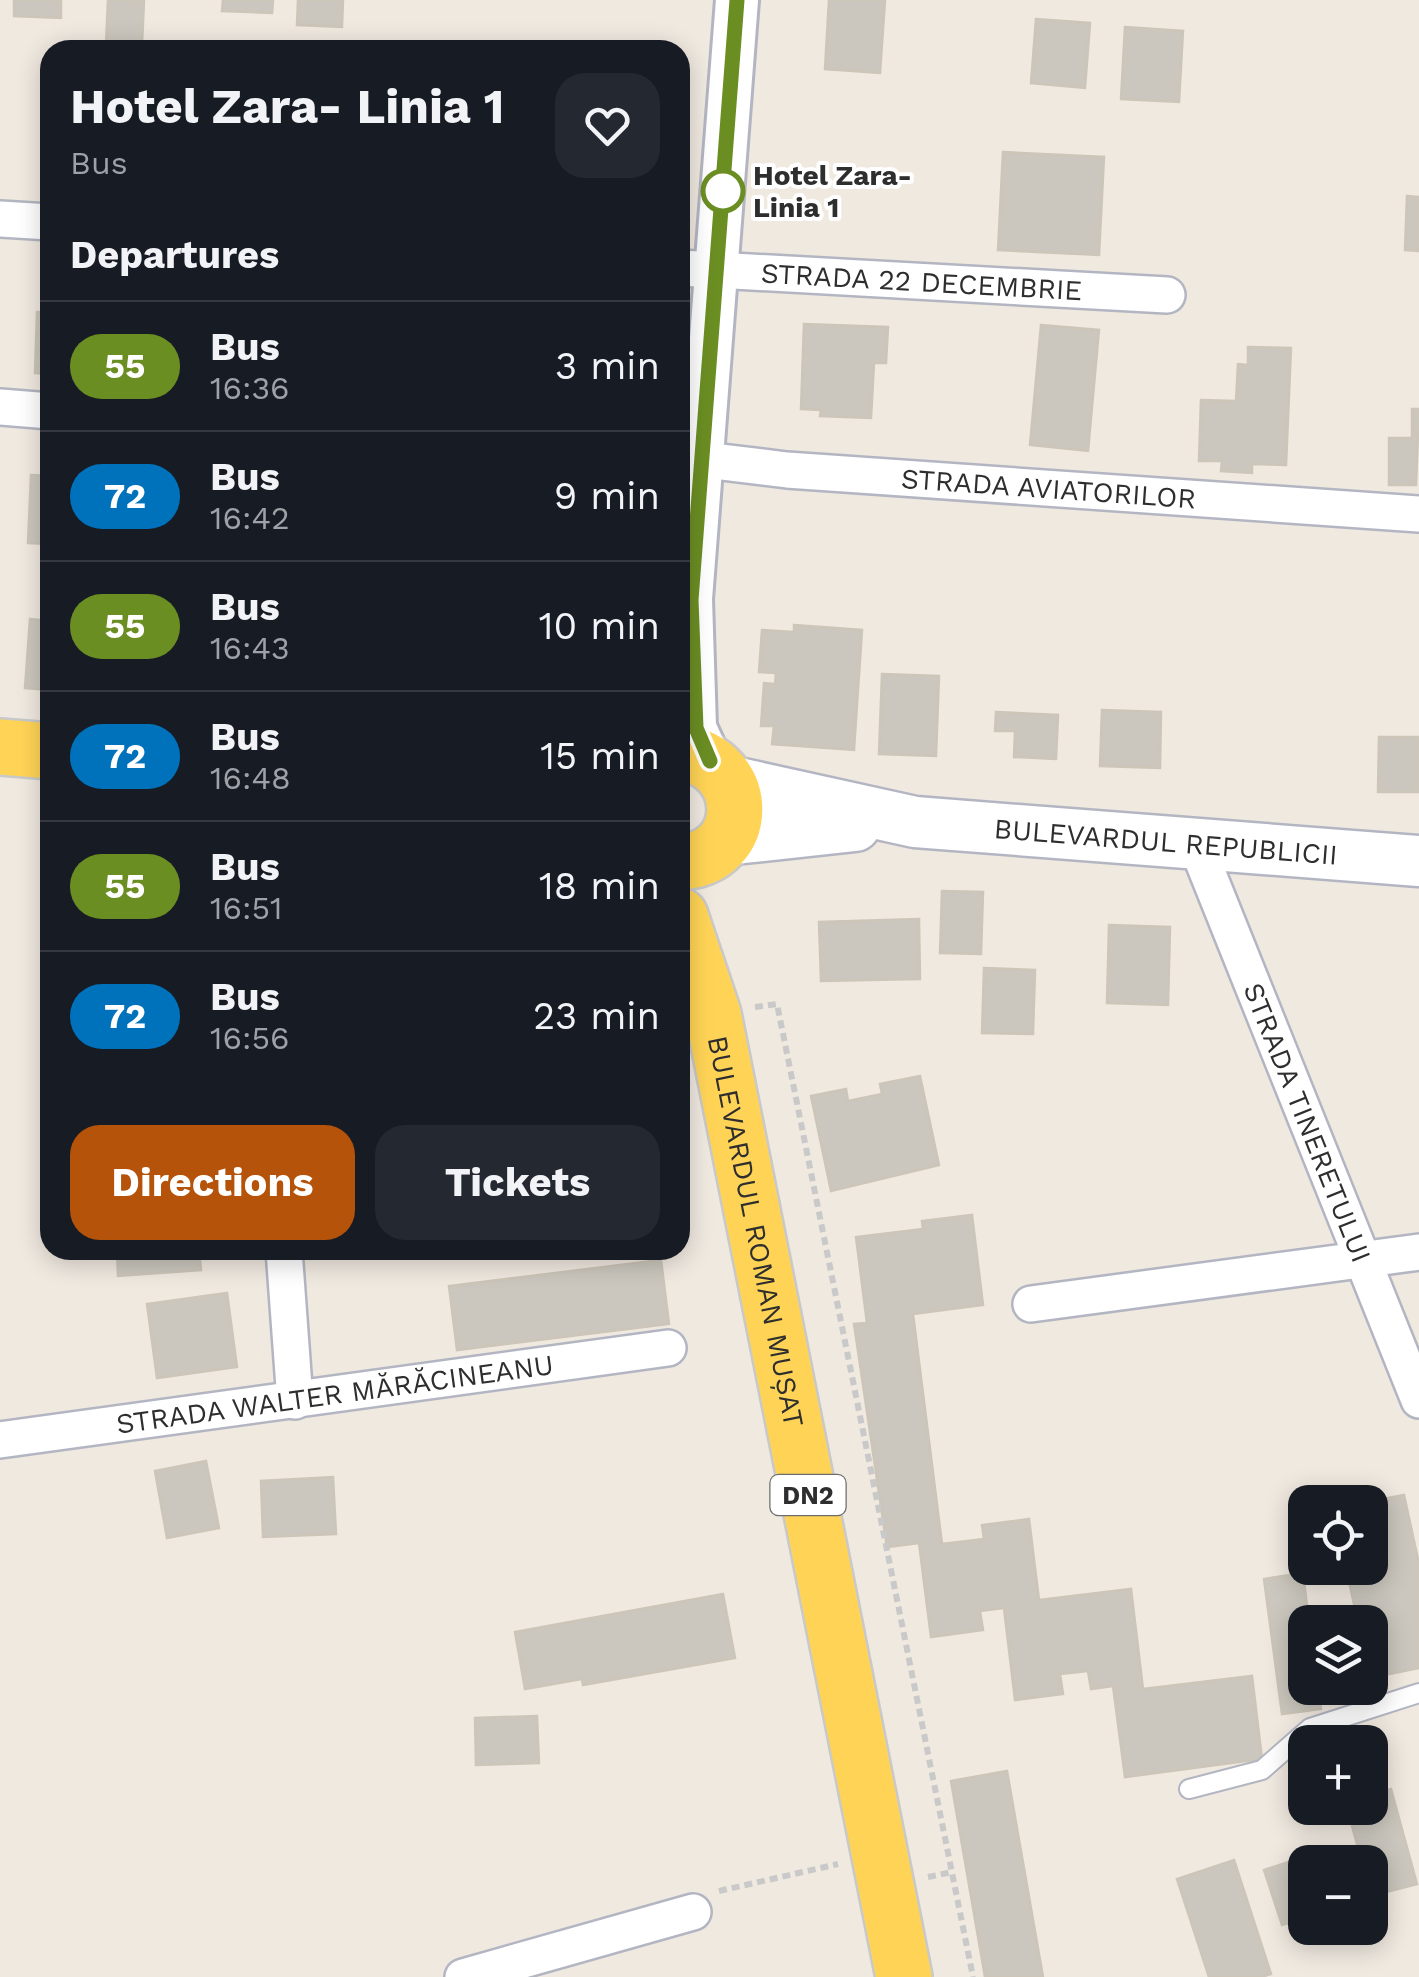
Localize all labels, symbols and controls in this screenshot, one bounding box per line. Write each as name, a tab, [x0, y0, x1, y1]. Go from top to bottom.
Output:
button: heart	[555, 73, 660, 178]
text: Hotel Zara- Linia 1	[70, 78, 504, 135]
text: Bus	[70, 144, 128, 182]
place label: Hotel Zara- Linia 1	[753, 159, 912, 224]
marker: Hotel Zara- Linia 1	[702, 170, 744, 212]
text: Departures	[70, 233, 279, 277]
street label: STRADA 22 DECEMBRIE	[760, 256, 1083, 307]
text: Bus	[210, 325, 280, 369]
text: 3 min	[555, 344, 660, 388]
text: 55	[105, 345, 145, 387]
text: 16:36	[210, 369, 290, 407]
text: Bus	[210, 455, 280, 499]
street label: STRADA AVIATORILOR	[900, 461, 1197, 515]
text: 9 min	[554, 474, 660, 518]
text: 72	[104, 475, 146, 517]
text: 16:42	[210, 499, 290, 537]
text: Bus	[210, 585, 280, 629]
text: 10 min	[539, 604, 660, 648]
text: 55	[105, 605, 145, 647]
text: 16:43	[210, 629, 290, 667]
text: Bus	[210, 715, 280, 759]
text: 15 min	[540, 734, 660, 778]
text: 72	[104, 735, 146, 777]
text: 16:48	[210, 759, 291, 797]
street label: BULEVARDUL REPUBLICII	[993, 812, 1339, 871]
text: Bus	[210, 845, 280, 889]
text: 18 min	[539, 864, 660, 908]
text: 55	[105, 865, 145, 907]
text: 16:51	[210, 889, 283, 927]
text: Bus	[210, 975, 280, 1019]
street label: STRADA TINERETULUI	[1237, 978, 1378, 1267]
text: 23 min	[533, 994, 660, 1038]
text: 72	[104, 995, 146, 1037]
text: 16:56	[210, 1019, 290, 1057]
street label: BULEVARDUL ROMAN MUȘAT	[701, 1033, 811, 1430]
button: Directions	[70, 1125, 355, 1240]
button: Tickets	[375, 1125, 660, 1240]
street label: STRADA WALTER MĂRĂCINEANU	[114, 1347, 556, 1440]
road number: DN2	[770, 1475, 846, 1515]
map controls	[1288, 1485, 1388, 1945]
button: locate	[1288, 1485, 1388, 1585]
button: layers	[1288, 1605, 1388, 1705]
button: +	[1288, 1725, 1388, 1825]
button: −	[1288, 1845, 1388, 1945]

